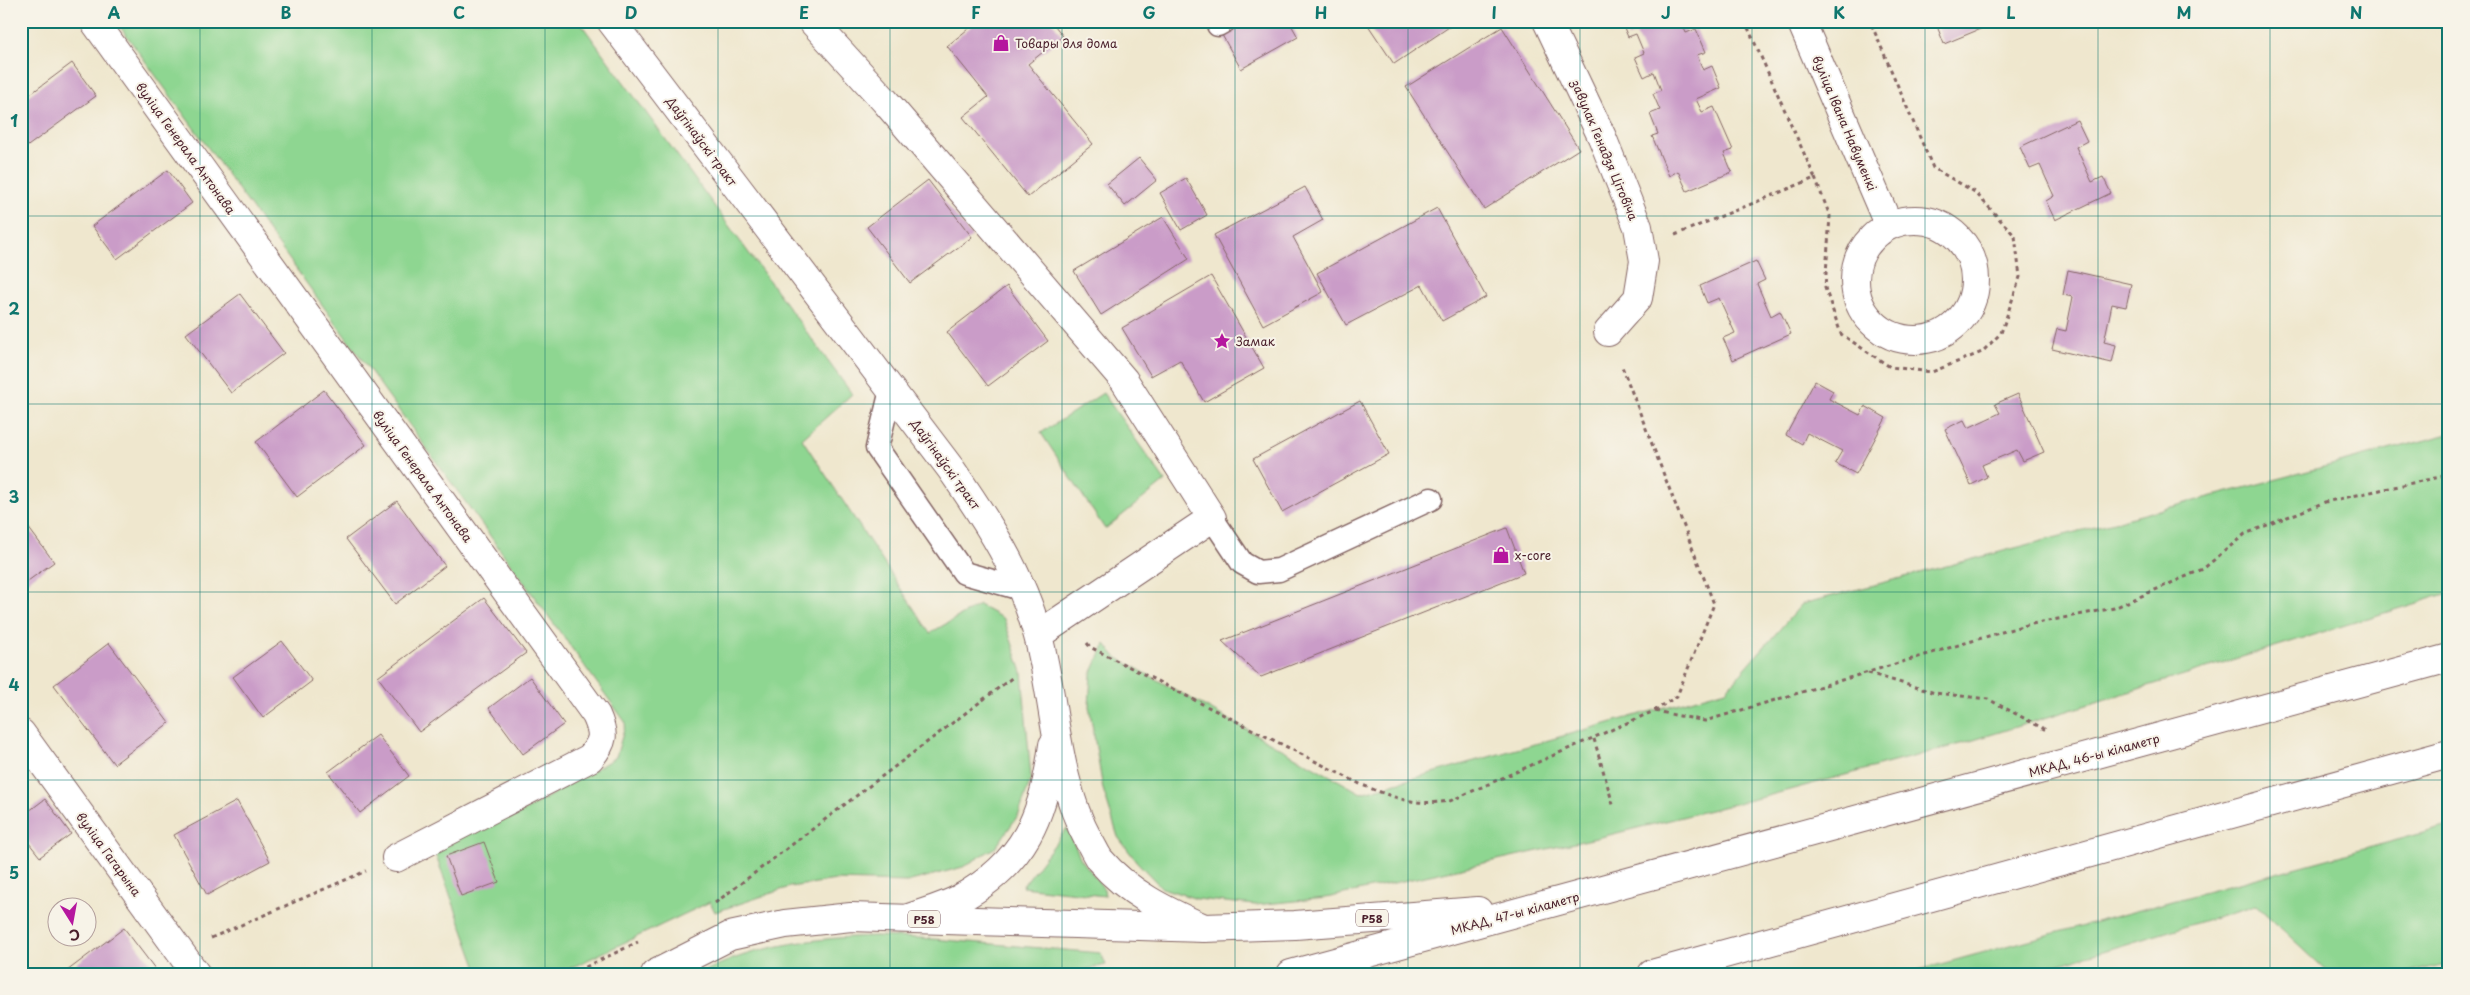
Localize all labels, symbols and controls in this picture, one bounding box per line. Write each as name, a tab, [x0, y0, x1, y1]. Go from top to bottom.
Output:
text: A	[108, 0, 121, 24]
text: B	[281, 0, 292, 24]
text: C	[453, 0, 465, 24]
text: D	[625, 0, 637, 24]
text: E	[799, 0, 809, 24]
text: F	[971, 0, 981, 24]
text: G	[1142, 0, 1156, 24]
text: H	[1315, 0, 1327, 24]
text: I	[1491, 0, 1497, 24]
text: J	[1661, 0, 1671, 24]
text: K	[1833, 0, 1845, 24]
text: L	[2006, 0, 2016, 24]
text: M	[2176, 0, 2192, 24]
text: N	[2350, 0, 2362, 24]
shop icon: Товары для дома	[991, 33, 1011, 53]
place label: Товары для дома	[1015, 34, 1118, 52]
street label: вуліца Івана Навуменкі	[1808, 53, 1882, 193]
street label: завулак Генадзя Цітовіча	[1567, 76, 1643, 224]
street label: вуліца Генерала Антонава	[132, 78, 240, 218]
street label: Даўгінаўскі тракт	[662, 92, 742, 190]
text: 1	[10, 108, 18, 132]
text: 2	[8, 296, 20, 320]
place icon: Замак	[1212, 331, 1232, 351]
place label: Замак	[1236, 332, 1276, 350]
street label: вуліца Генерала Антонава	[369, 406, 477, 546]
street label: Даўгінаўскі тракт	[906, 414, 985, 513]
text: 3	[9, 484, 19, 508]
shop icon: x-core	[1491, 545, 1511, 565]
place label: x-core	[1515, 546, 1551, 564]
text: 4	[9, 672, 20, 696]
street label: МКАД, 46-ы кіламетр	[2027, 729, 2161, 781]
street label: вуліца Гагарына	[72, 808, 146, 900]
text: 5	[9, 860, 19, 884]
street label: МКАД, 47-ы кіламетр	[1449, 887, 1581, 939]
north arrow	[48, 898, 98, 948]
road number: Р58	[1356, 910, 1388, 926]
road number: Р58	[908, 911, 940, 928]
text: С	[67, 924, 82, 947]

